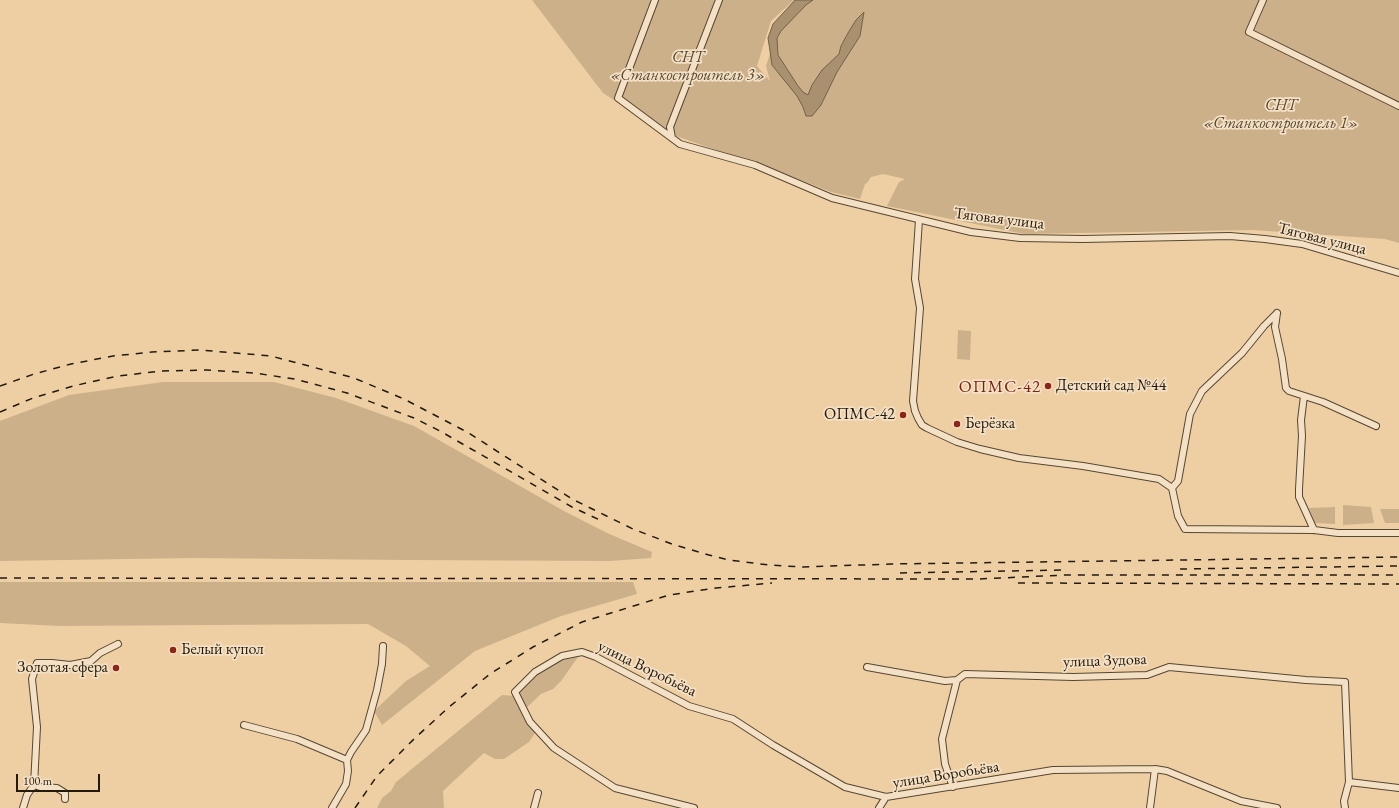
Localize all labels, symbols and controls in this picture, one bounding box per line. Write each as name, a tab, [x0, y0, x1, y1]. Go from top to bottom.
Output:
park label: СНТ «Станкостроитель 3»	[610, 48, 766, 86]
park label: СНТ «Станкостроитель 1»	[1203, 96, 1359, 134]
street label: Тяговая улица	[953, 204, 1045, 234]
street label: Тяговая улица	[1276, 219, 1368, 259]
place label: Детский сад №44	[1056, 376, 1166, 396]
district label: ОПМС-42	[959, 377, 1041, 397]
marker: Детский сад №44	[1043, 381, 1053, 391]
place label: ОПМС-42	[824, 405, 895, 425]
marker: ОПМС-42	[898, 410, 908, 420]
place label: Берёзка	[965, 414, 1015, 434]
marker: Берёзка	[952, 419, 962, 429]
street label: улица Воробьёва	[594, 637, 700, 701]
place label: Белый купол	[181, 640, 264, 660]
marker: Белый купол	[168, 645, 178, 655]
street label: улица Зудова	[1063, 650, 1147, 672]
place label: Золотая сфера	[17, 658, 108, 678]
marker: Золотая сфера	[111, 663, 121, 673]
street label: улица Воробьёва	[891, 757, 1001, 793]
scale bar	[18, 766, 102, 792]
text: 100 m	[23, 773, 52, 789]

